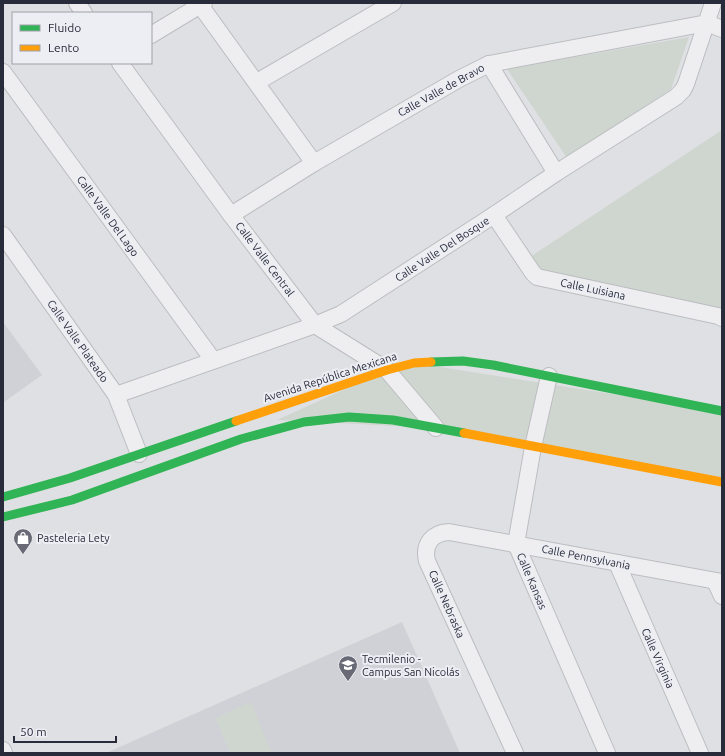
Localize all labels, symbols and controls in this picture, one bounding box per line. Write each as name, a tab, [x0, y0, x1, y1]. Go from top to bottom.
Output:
legend	[12, 12, 152, 64]
text: Fluido	[48, 21, 81, 34]
text: Lento	[48, 41, 79, 54]
street label: Calle Valle de Bravo	[396, 61, 486, 119]
street label: Calle Valle Del Lago	[75, 173, 141, 259]
street label: Calle Valle Del Bosque	[393, 214, 491, 284]
street label: Calle Valle Central	[233, 220, 297, 299]
street label: Calle Luisiana	[559, 276, 627, 302]
street label: Calle Valle Plateado	[45, 298, 111, 384]
street label: Avenida República Mexicana	[262, 350, 398, 404]
shop icon: Pasteleria Lety	[12, 527, 34, 555]
place label: Pasteleria Lety	[37, 532, 110, 544]
street label: Calle Pennsylvania	[541, 542, 631, 572]
street label: Calle Kansas	[515, 551, 549, 611]
street label: Calle Nebraska	[427, 568, 467, 640]
street label: Calle Virginia	[639, 626, 677, 690]
place label: Tecmilenio - Campus San Nicolás	[362, 653, 460, 678]
school or university icon: Tecmilenio - Campus San Nicolás	[337, 654, 359, 682]
scale bar	[14, 718, 116, 744]
text: 50 m	[20, 725, 47, 738]

